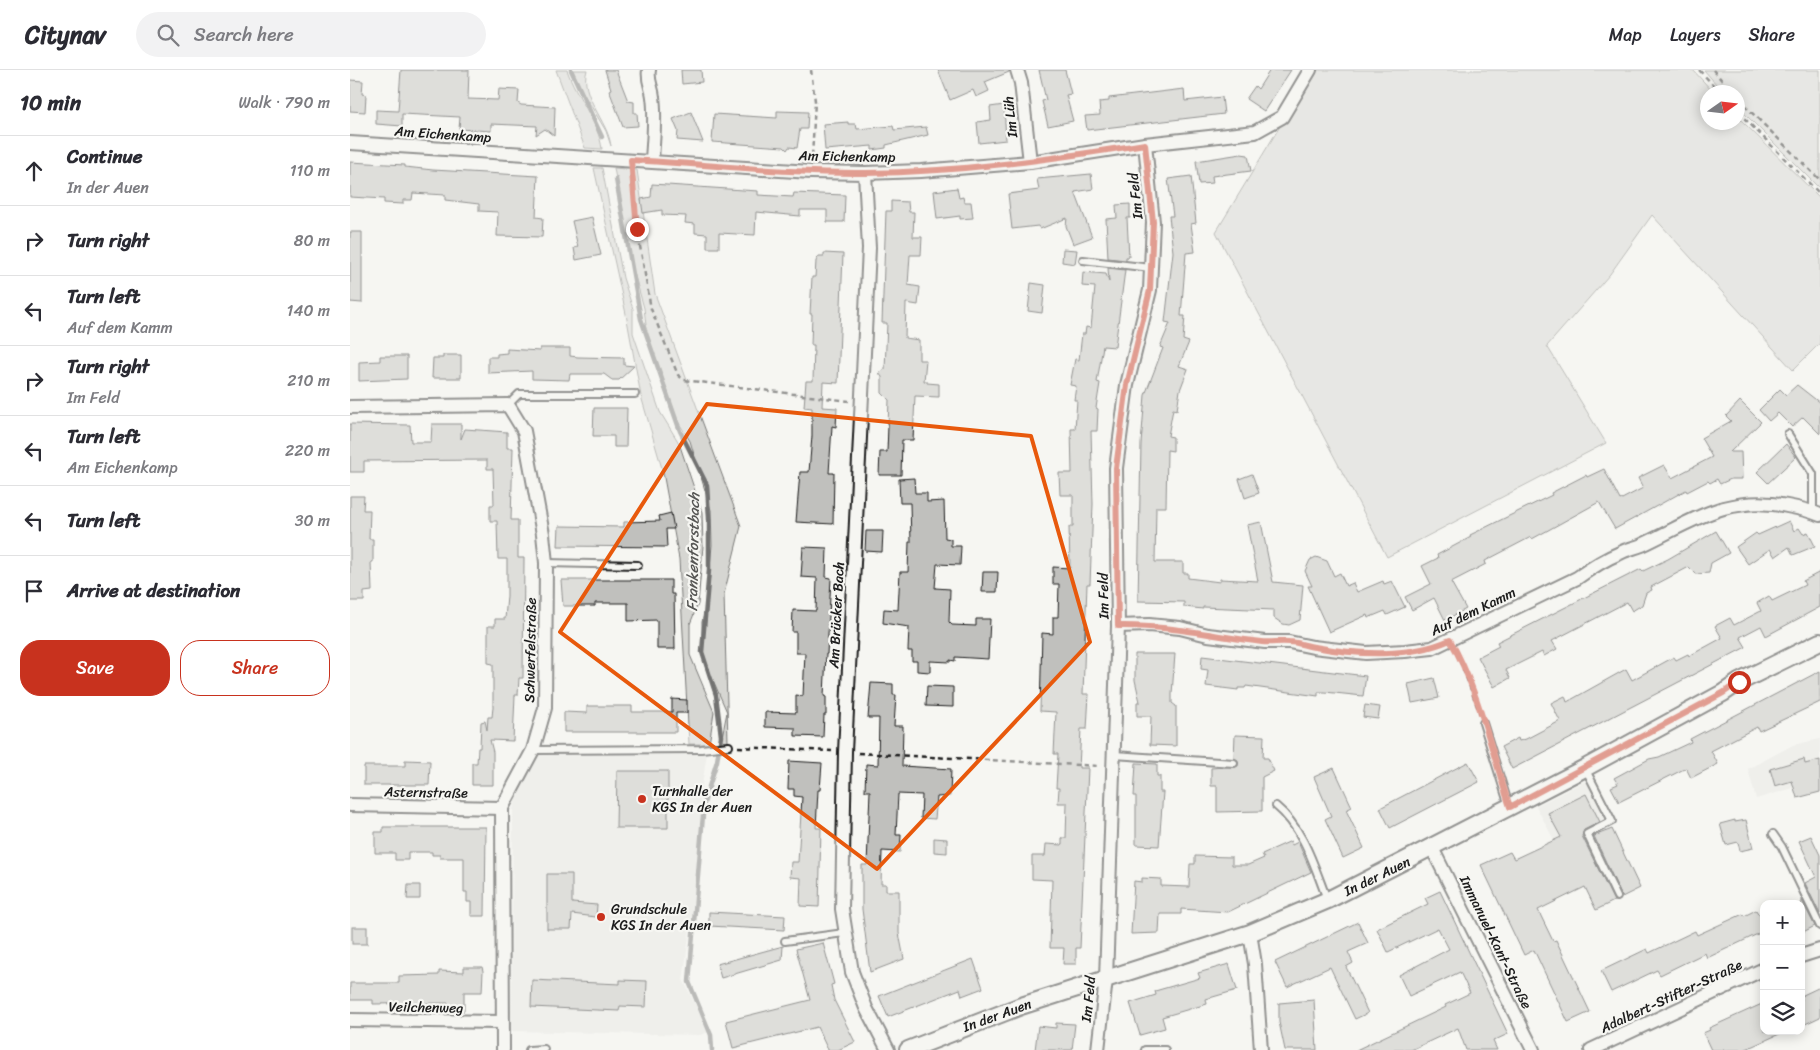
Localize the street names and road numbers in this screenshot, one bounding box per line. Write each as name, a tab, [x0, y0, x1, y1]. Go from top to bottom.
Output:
street label: Im Lüh	[996, 95, 1025, 140]
street label: Am Eichenkamp	[393, 119, 493, 150]
street label: Am Eichenkamp	[797, 143, 896, 170]
street label: Im Feld	[1120, 170, 1150, 221]
street label: Am Brücker Bach	[821, 561, 852, 670]
street label: Im Feld	[1091, 571, 1116, 620]
street label: Auf dem Kamm	[1425, 580, 1521, 643]
street label: Schwerfelstraße	[517, 597, 544, 703]
street label: Asternstraße	[383, 779, 468, 806]
street label: In der Auen	[1339, 849, 1415, 904]
street label: Immanuel-Kant-Straße	[1452, 870, 1539, 1013]
street label: Adalbert-Stifter-Straße	[1595, 952, 1747, 1041]
street label: Im Feld	[1074, 973, 1104, 1024]
street label: In der Auen	[958, 991, 1036, 1040]
street label: Veilchenweg	[388, 994, 464, 1021]

